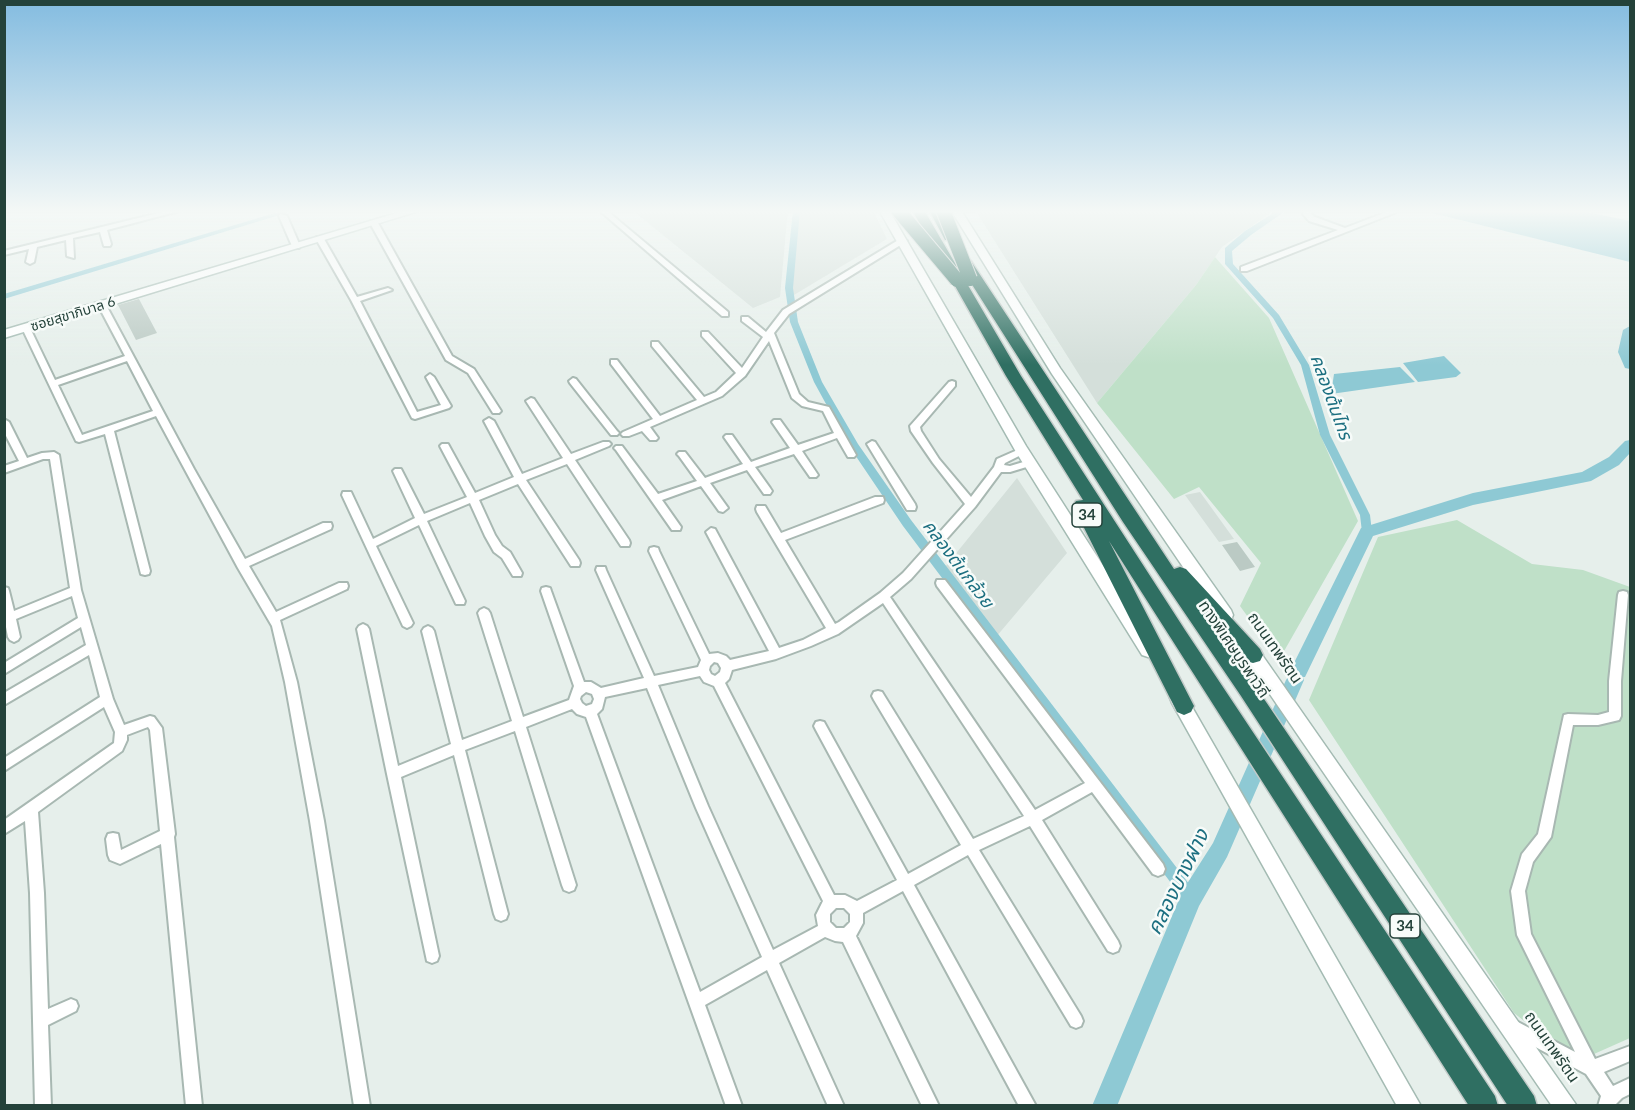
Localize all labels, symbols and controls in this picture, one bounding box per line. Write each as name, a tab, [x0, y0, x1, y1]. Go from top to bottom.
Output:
street label: ซอยสุขาภิบาล 6	[29, 293, 117, 335]
water label: คลองต้นไทร	[1306, 351, 1356, 443]
road number: 34	[1072, 503, 1102, 527]
water label: คลองต้นกล้วย	[918, 516, 998, 612]
street label: ทางพิเศษบูรพาวิถี	[1194, 597, 1274, 701]
street label: ถนนเทพรัตน	[1243, 609, 1307, 687]
water label: คลองบางฝาง	[1142, 825, 1214, 939]
road number: 34	[1390, 914, 1420, 938]
street label: ถนนเทพรัตน	[1520, 1008, 1584, 1086]

